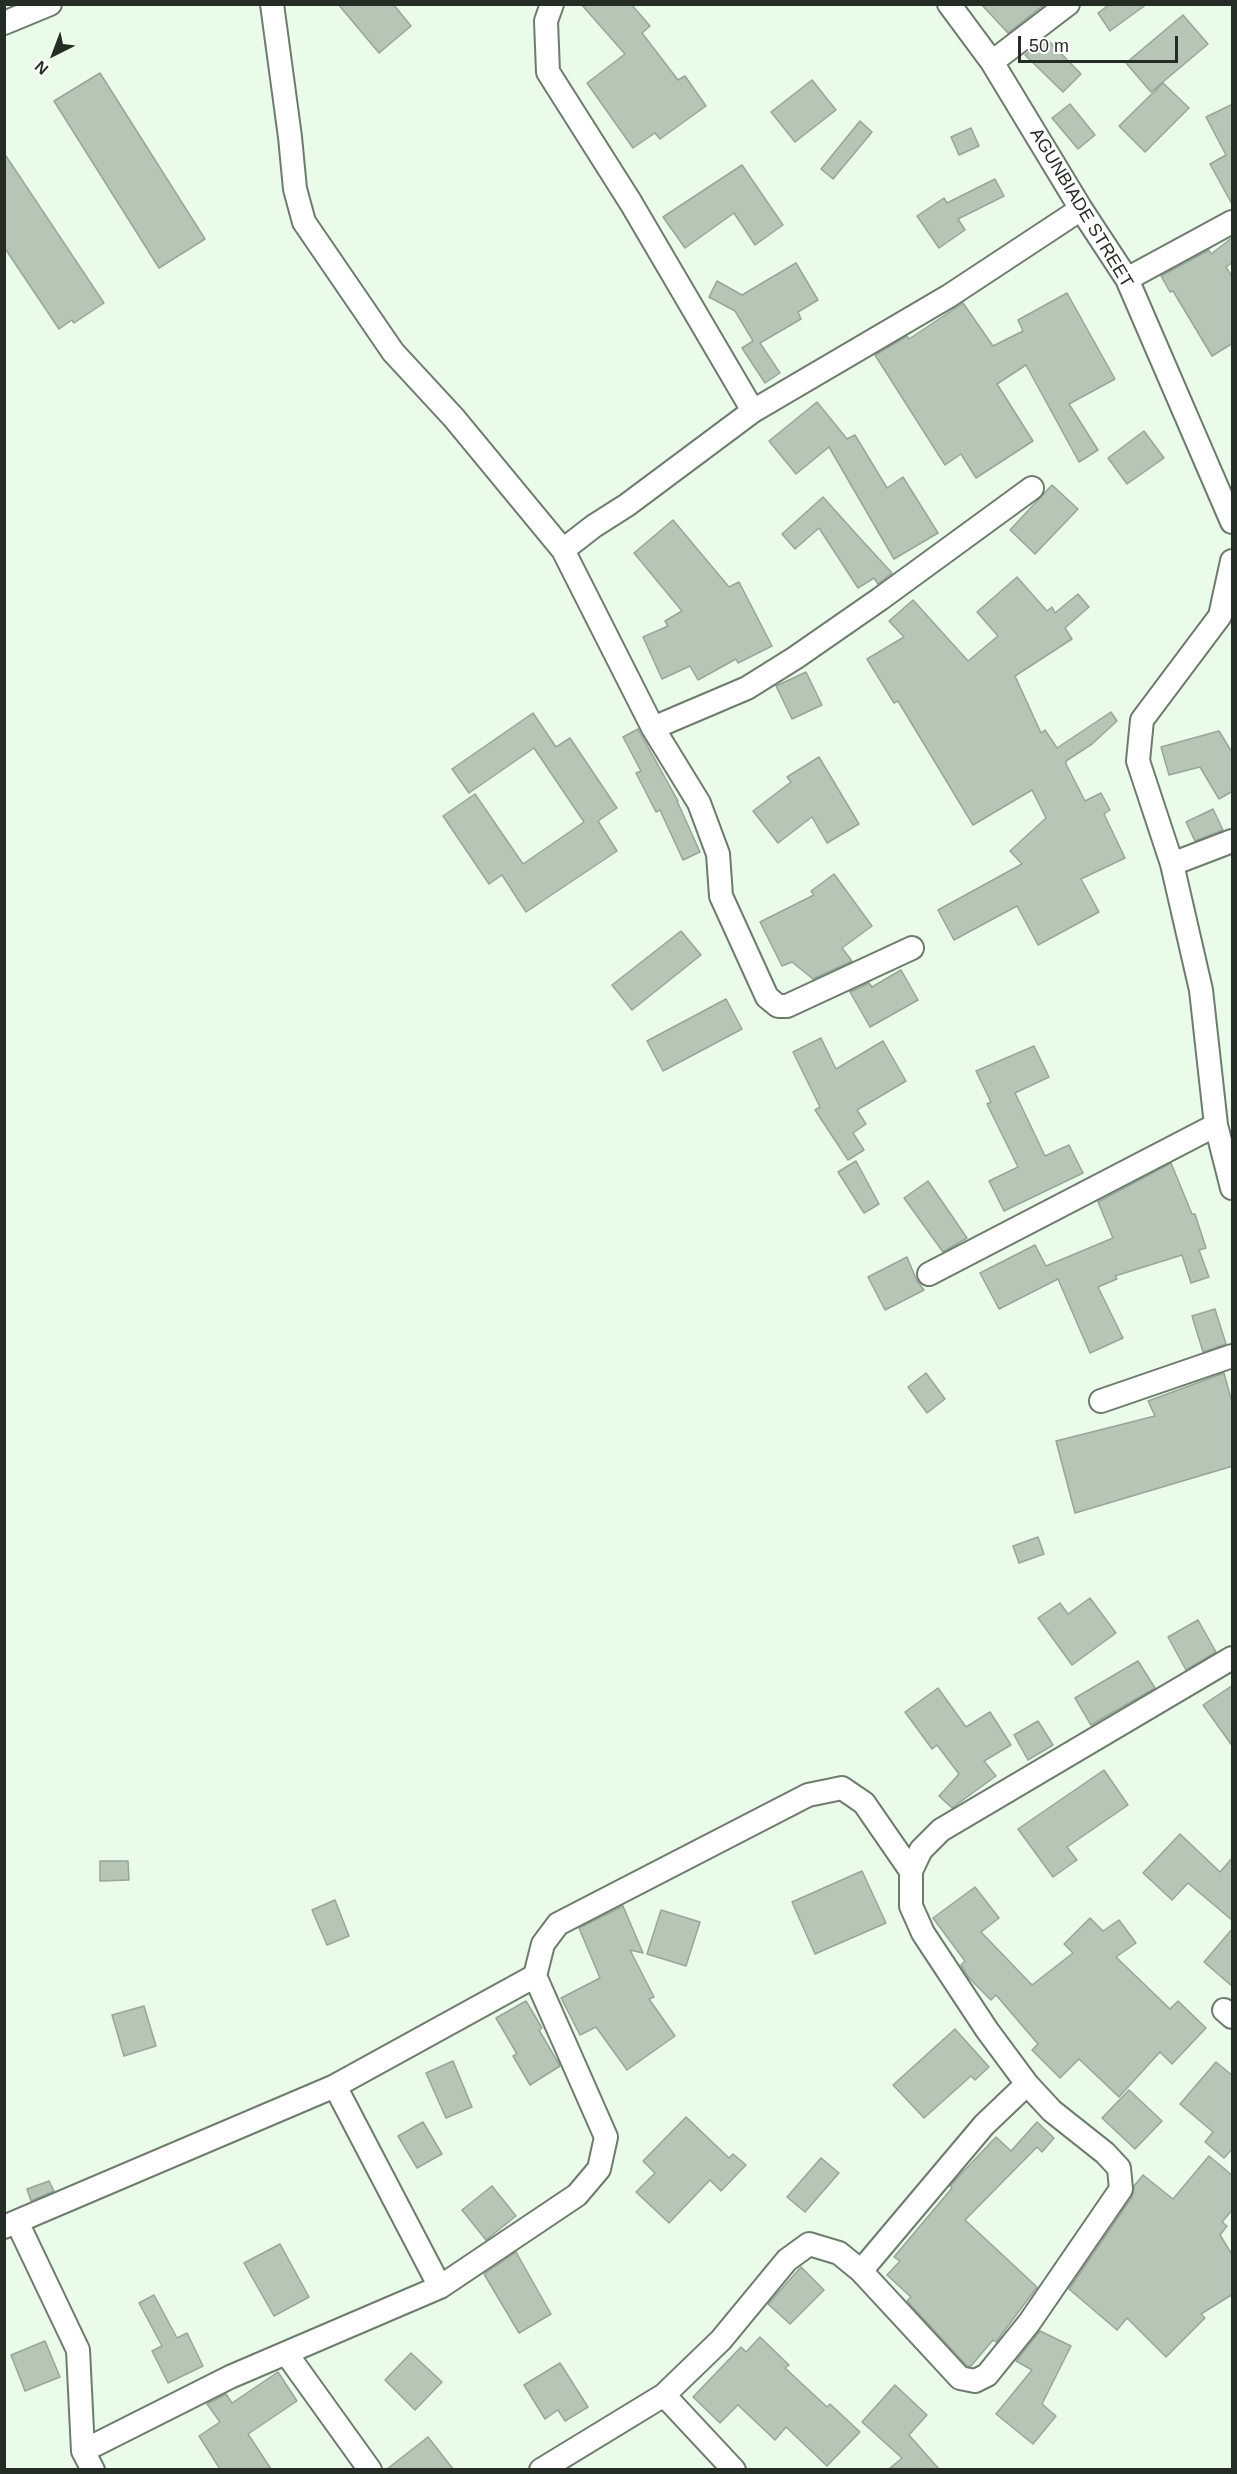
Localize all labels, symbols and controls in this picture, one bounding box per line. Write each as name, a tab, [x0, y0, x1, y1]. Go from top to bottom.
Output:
north arrow	[24, 24, 84, 84]
scale bar	[1021, 24, 1182, 62]
text: 50 m	[1029, 36, 1069, 56]
text: N	[32, 58, 52, 78]
street label: AGUNBIADE STREET	[1025, 124, 1137, 292]

